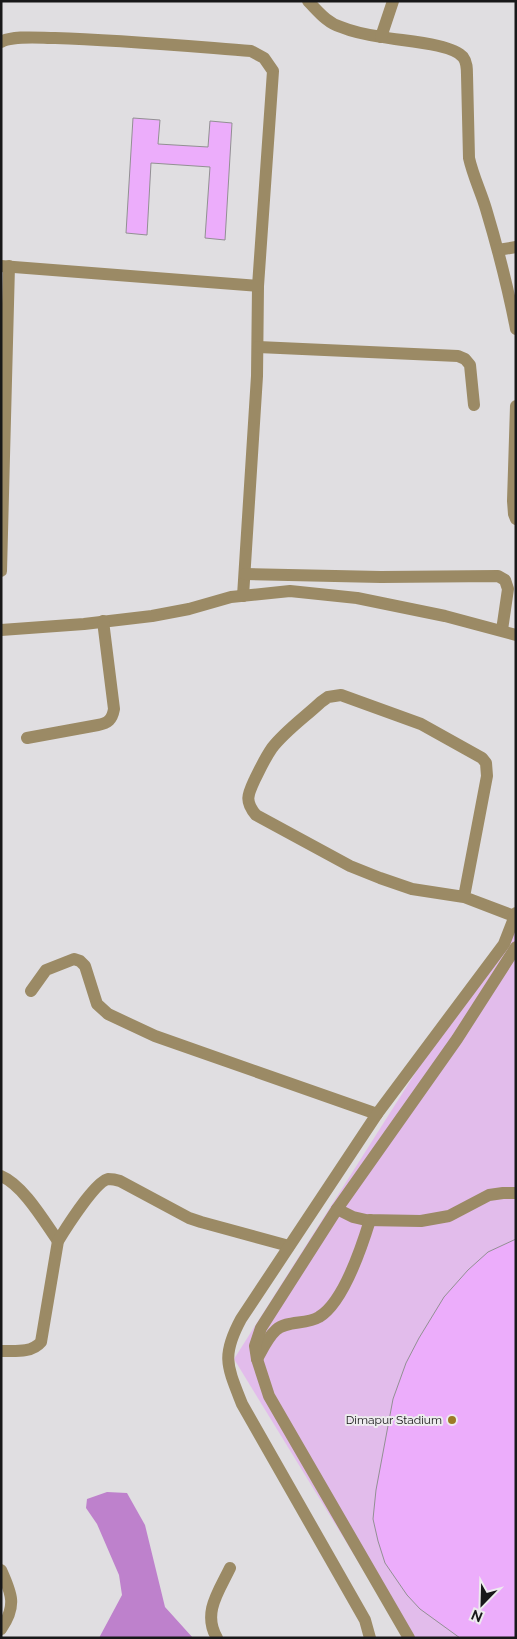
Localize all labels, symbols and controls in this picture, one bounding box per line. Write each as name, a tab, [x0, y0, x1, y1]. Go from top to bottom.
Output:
place label: Dimapur Stadium	[346, 1413, 442, 1427]
marker: Dimapur Stadium	[446, 1414, 458, 1426]
north arrow	[457, 1579, 507, 1629]
text: N	[469, 1607, 485, 1625]

